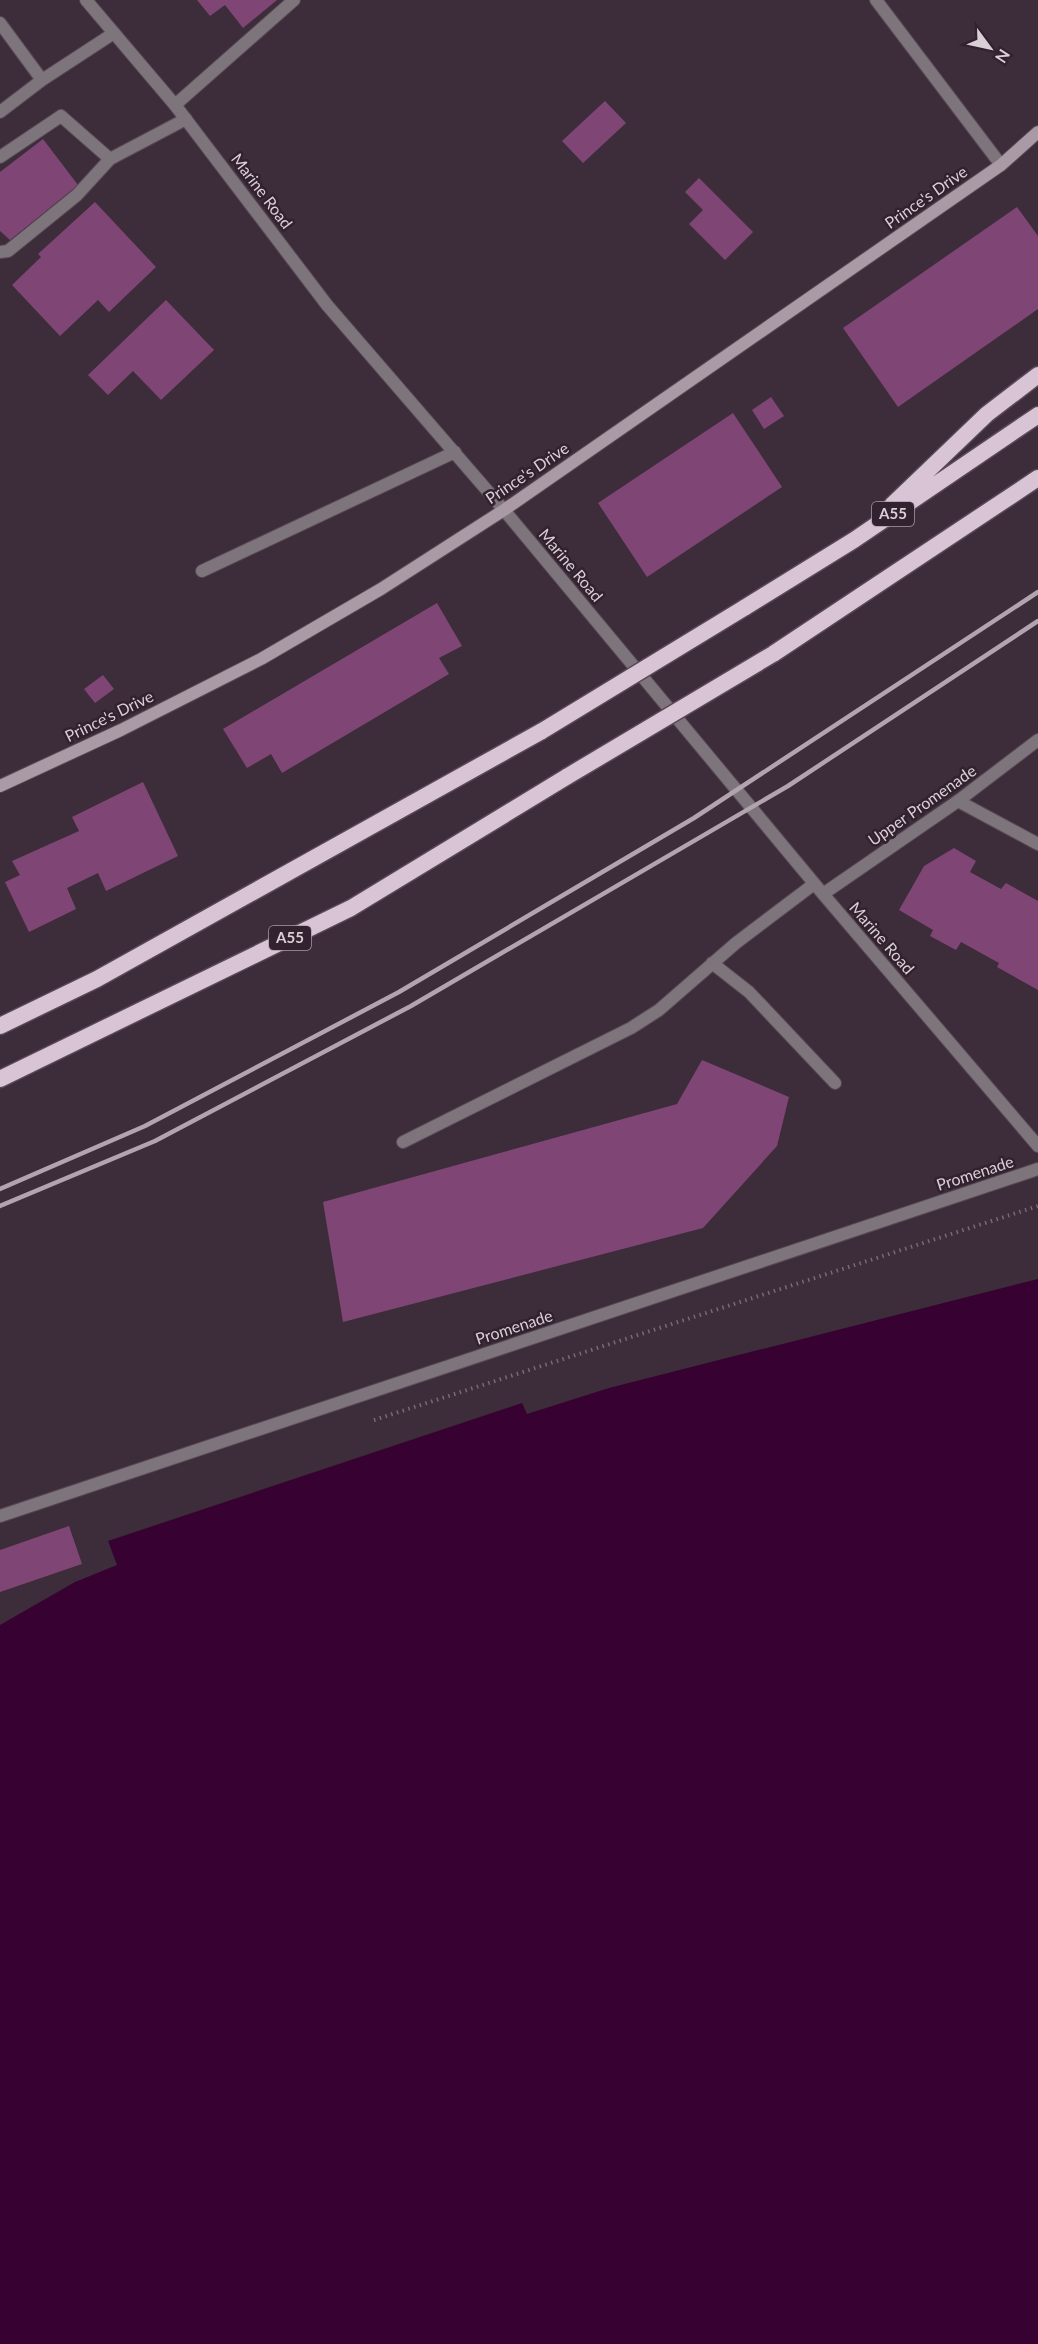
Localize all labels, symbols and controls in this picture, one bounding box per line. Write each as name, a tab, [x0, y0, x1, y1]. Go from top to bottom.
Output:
north arrow	[960, 18, 1020, 78]
text: N	[992, 46, 1014, 67]
street label: Marine Road	[228, 149, 297, 232]
street label: Prince's Drive	[881, 161, 970, 232]
street label: Prince's Drive	[482, 438, 572, 507]
road number: A55	[872, 502, 914, 526]
street label: Marine Road	[535, 524, 607, 605]
street label: Prince's Drive	[61, 686, 156, 745]
street label: Upper Promenade	[864, 760, 979, 849]
street label: Marine Road	[846, 898, 919, 978]
road number: A55	[269, 926, 311, 950]
street label: Promenade	[934, 1151, 1016, 1194]
street label: Promenade	[473, 1305, 555, 1348]

